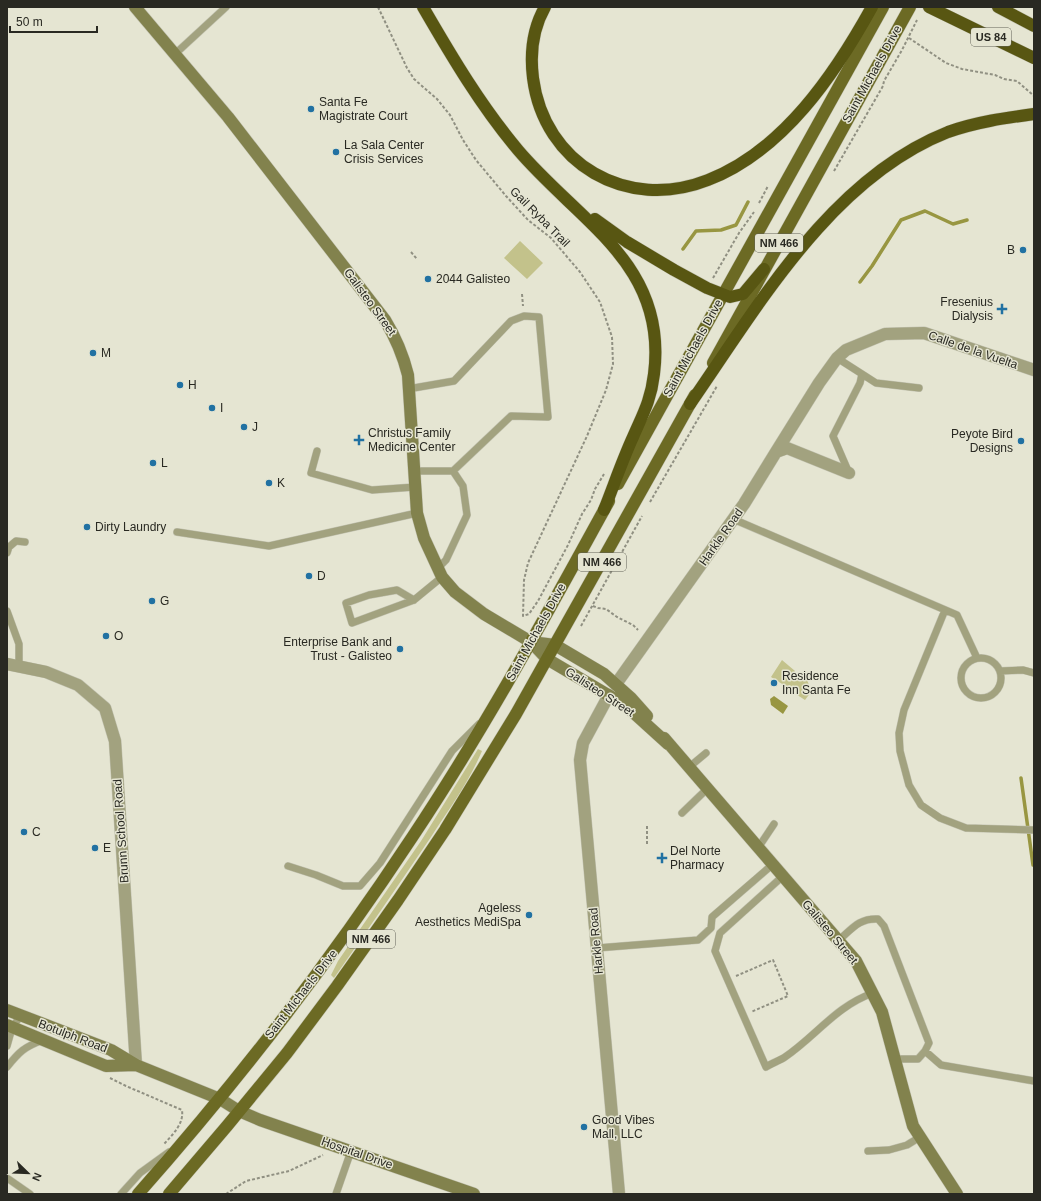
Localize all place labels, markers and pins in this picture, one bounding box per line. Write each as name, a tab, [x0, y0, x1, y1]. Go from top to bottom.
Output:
place label: Santa Fe Magistrate Court	[319, 95, 408, 123]
marker: Santa Fe Magistrate Court	[306, 104, 316, 114]
place label: La Sala Center Crisis Services	[344, 138, 424, 166]
marker: La Sala Center Crisis Services	[331, 147, 341, 157]
place label: B	[1007, 243, 1015, 257]
marker: B	[1018, 245, 1028, 255]
place label: 2044 Galisteo	[436, 272, 510, 286]
marker: 2044 Galisteo	[423, 274, 433, 284]
place label: Fresenius Dialysis	[940, 295, 993, 323]
marker: Fresenius Dialysis	[996, 303, 1008, 315]
place label: M	[101, 346, 111, 360]
marker: M	[88, 348, 98, 358]
place label: H	[188, 378, 197, 392]
marker: H	[175, 380, 185, 390]
place label: I	[220, 401, 223, 415]
marker: I	[207, 403, 217, 413]
place label: J	[252, 420, 258, 434]
marker: J	[239, 422, 249, 432]
place label: Christus Family Medicine Center	[368, 426, 455, 454]
place label: Peyote Bird Designs	[951, 427, 1013, 455]
marker: Christus Family Medicine Center	[353, 434, 365, 446]
marker: Peyote Bird Designs	[1016, 436, 1026, 446]
place label: L	[161, 456, 168, 470]
marker: L	[148, 458, 158, 468]
place label: K	[277, 476, 285, 490]
marker: K	[264, 478, 274, 488]
place label: Dirty Laundry	[95, 520, 166, 534]
marker: Dirty Laundry	[82, 522, 92, 532]
place label: D	[317, 569, 326, 583]
marker: D	[304, 571, 314, 581]
place label: G	[160, 594, 169, 608]
marker: G	[147, 596, 157, 606]
place label: O	[114, 629, 123, 643]
marker: O	[101, 631, 111, 641]
place label: Enterprise Bank and Trust - Galisteo	[283, 635, 392, 663]
marker: Enterprise Bank and Trust - Galisteo	[395, 644, 405, 654]
place label: Residence Inn Santa Fe	[782, 669, 851, 697]
marker: Residence Inn Santa Fe	[769, 678, 779, 688]
place label: C	[32, 825, 41, 839]
marker: C	[19, 827, 29, 837]
place label: E	[103, 841, 111, 855]
marker: E	[90, 843, 100, 853]
place label: Del Norte Pharmacy	[670, 844, 724, 872]
marker: Del Norte Pharmacy	[657, 853, 667, 863]
place label: Ageless Aesthetics MediSpa	[415, 901, 521, 929]
marker: Ageless Aesthetics MediSpa	[524, 910, 534, 920]
place label: Good Vibes Mall, LLC	[592, 1113, 655, 1141]
marker: Good Vibes Mall, LLC	[579, 1122, 589, 1132]

